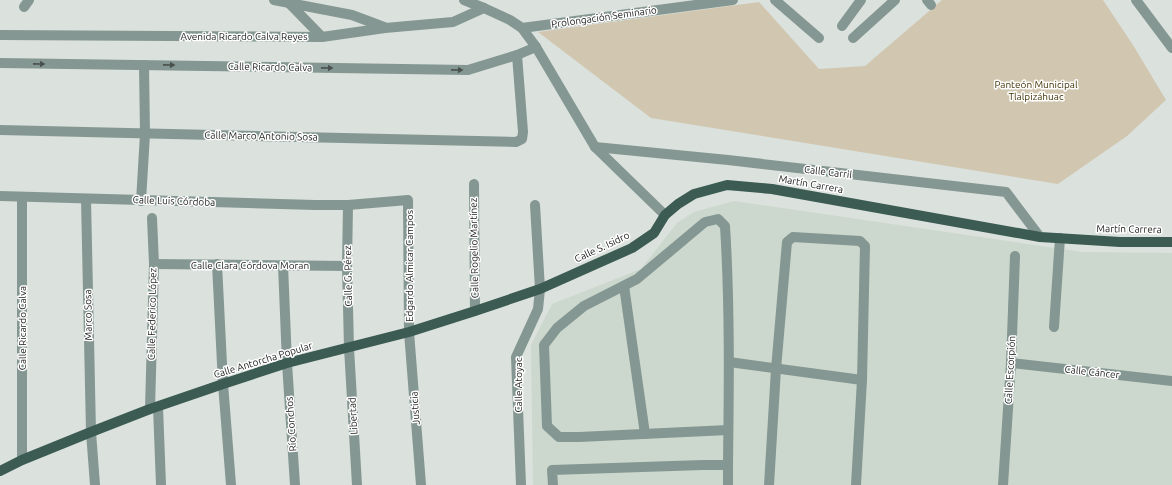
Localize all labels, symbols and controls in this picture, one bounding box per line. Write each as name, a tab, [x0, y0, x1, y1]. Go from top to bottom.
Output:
street label: Prolongación Seminario	[551, 4, 658, 30]
street label: Avenida Ricardo Calva Reyes	[181, 31, 307, 42]
one-way arrow	[33, 60, 45, 67]
street label: Calle Ricardo Calva	[228, 61, 312, 73]
one-way arrow	[163, 62, 175, 69]
one-way arrow	[321, 65, 334, 71]
one-way arrow	[451, 67, 464, 73]
park label: Panteón Municipal Tlalpizáhuac	[994, 79, 1078, 102]
street label: Calle Marco Antonio Sosa	[204, 130, 318, 142]
street label: Calle Carril	[803, 164, 853, 180]
street label: Martín Carrera	[778, 173, 844, 195]
street label: Calle Luis Córdoba	[133, 194, 215, 208]
street label: Calle Rogelio Martínez	[468, 197, 480, 298]
street label: Edgardo Almicar Campos	[404, 210, 415, 322]
street label: Martín Carrera	[1096, 223, 1162, 235]
street label: Calle S. Isidro	[573, 229, 631, 265]
street label: Calle G. Pérez	[342, 245, 354, 307]
street label: Calle Clara Córdova Moran	[191, 260, 309, 271]
street label: Calle Federico López	[146, 267, 158, 360]
street label: Calle Ricardo Calva	[17, 286, 28, 370]
street label: Marco Sosa	[82, 289, 94, 341]
street label: Calle Escorpión	[1003, 336, 1017, 404]
street label: Calle Antorcha Popular	[212, 340, 314, 380]
street label: Calle Atoyac	[513, 357, 524, 413]
street label: Calle Cáncer	[1064, 364, 1120, 380]
street label: Justicia	[408, 391, 422, 425]
street label: Río Conchos	[284, 396, 298, 452]
street label: Libertad	[347, 397, 359, 435]

